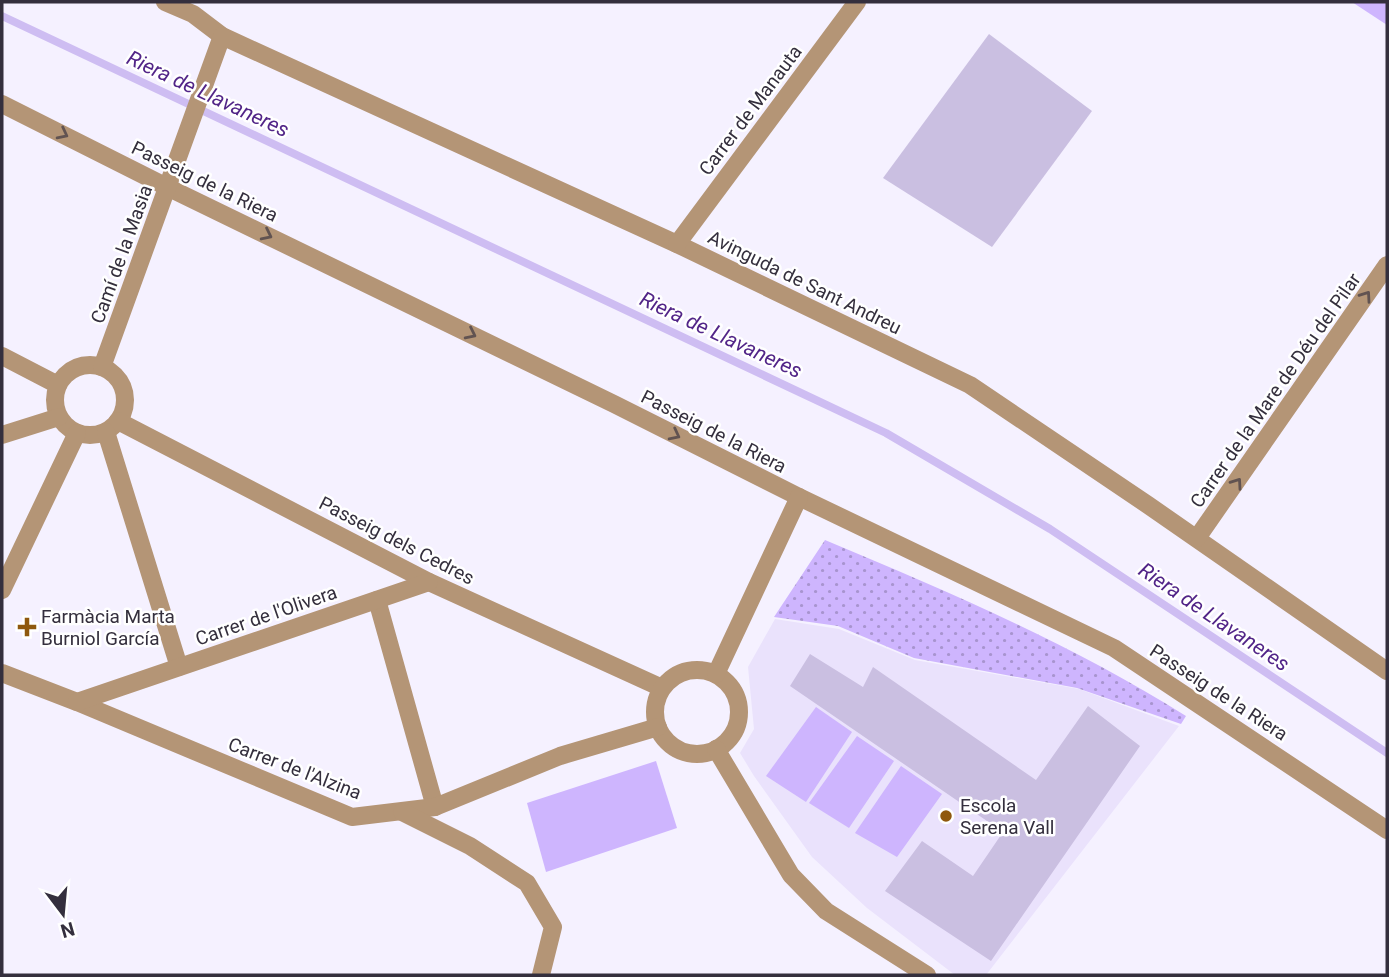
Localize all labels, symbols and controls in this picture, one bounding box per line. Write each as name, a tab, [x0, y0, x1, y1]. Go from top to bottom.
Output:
street label: Carrer de Manauta	[694, 41, 807, 180]
water label: Riera de Llavaneres	[123, 46, 293, 142]
one-way arrow	[56, 126, 68, 140]
street label: Passeig de la Riera	[128, 136, 282, 227]
street label: Camí de la Masia	[86, 182, 157, 327]
street label: Avinguda de Sant Andreu	[704, 226, 905, 339]
one-way arrow	[260, 227, 272, 241]
street label: Carrer de la Mare de Déu del Pilar	[1185, 268, 1366, 512]
water label: Riera de Llavaneres	[636, 287, 806, 383]
one-way arrow	[1358, 291, 1370, 304]
one-way arrow	[464, 326, 476, 340]
street label: Passeig de la Riera	[637, 385, 790, 478]
one-way arrow	[668, 426, 681, 440]
one-way arrow	[1229, 478, 1241, 491]
street label: Passeig dels Cedres	[315, 491, 478, 590]
water label: Riera de Llavaneres	[1134, 558, 1294, 676]
street label: Carrer de l'Olivera	[192, 581, 340, 650]
place label: Farmàcia Marta Burniol García	[41, 605, 175, 650]
marker: Farmàcia Marta Burniol García	[19, 619, 35, 635]
street label: Passeig de la Riera	[1145, 639, 1292, 746]
street label: Carrer de l'Alzina	[225, 732, 365, 804]
place label: Escola Serena Vall	[960, 794, 1054, 839]
marker: Escola Serena Vall	[938, 808, 954, 824]
north arrow	[28, 879, 98, 949]
text: N	[58, 917, 77, 943]

